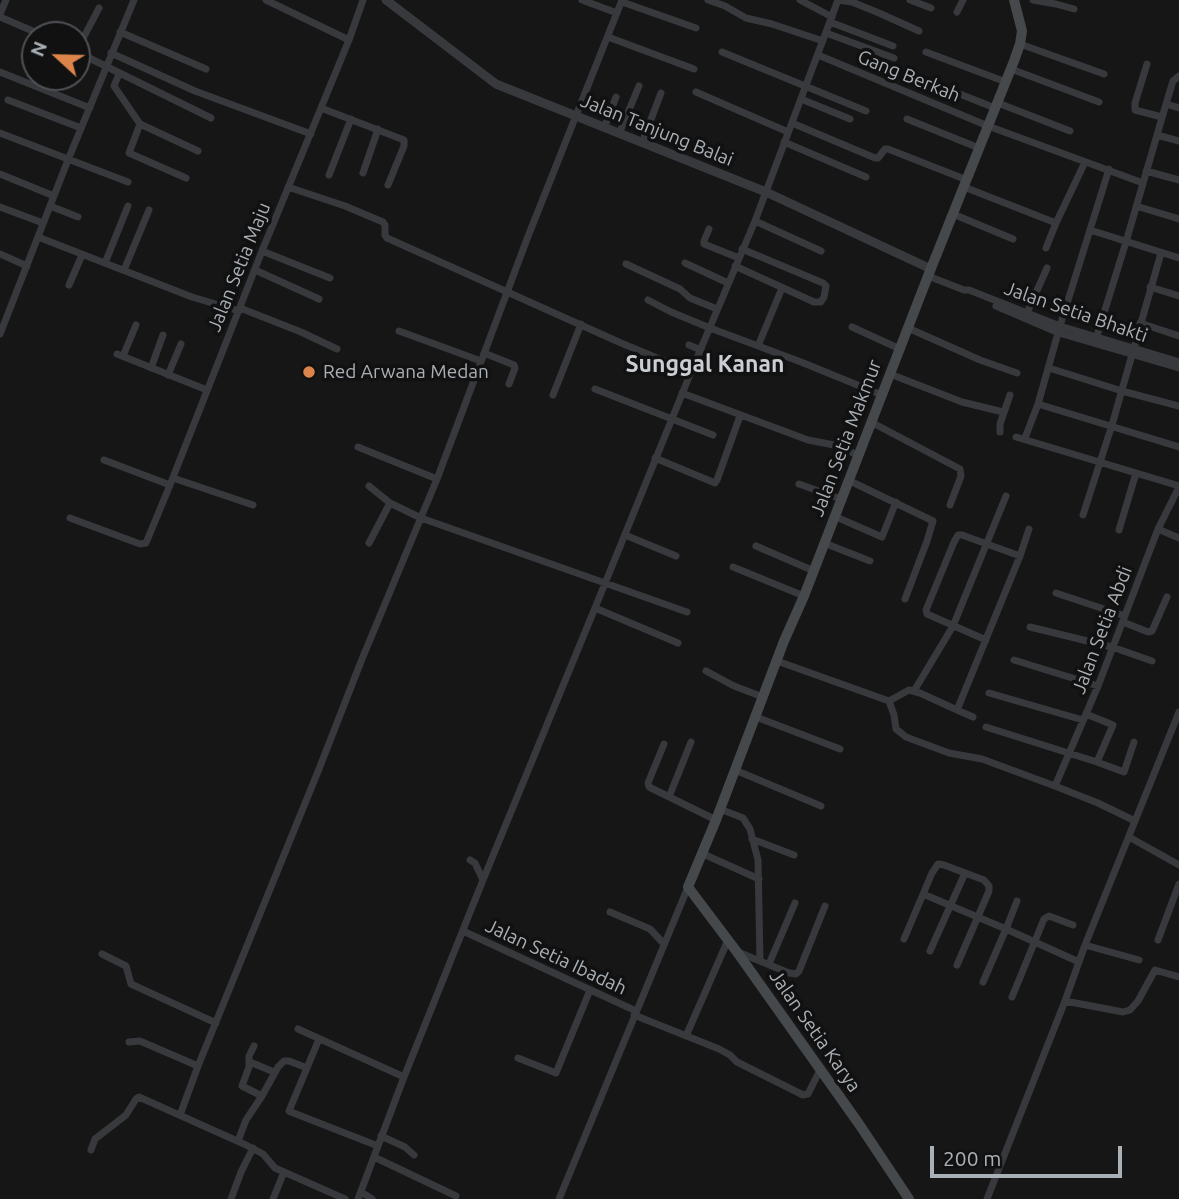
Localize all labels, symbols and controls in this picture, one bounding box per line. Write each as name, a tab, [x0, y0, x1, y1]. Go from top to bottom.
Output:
north arrow	[21, 21, 91, 91]
text: N	[26, 38, 51, 60]
street label: Gang Berkah	[854, 45, 964, 107]
street label: Jalan Tanjung Balai	[577, 89, 737, 171]
street label: Jalan Setia Maju	[203, 199, 275, 335]
street label: Jalan Setia Bhakti	[1001, 277, 1151, 347]
district label: Sunggal Kanan	[626, 350, 784, 378]
street label: Jalan Setia Makmur	[806, 356, 886, 520]
place label: Red Arwana Medan	[323, 361, 489, 383]
marker: Red Arwana Medan	[301, 364, 317, 380]
street label: Jalan Setia Abdi	[1067, 563, 1137, 697]
street label: Jalan Setia Ibadah	[482, 914, 630, 1000]
street label: Jalan Setia Karya	[764, 966, 866, 1096]
scale bar	[934, 1132, 1126, 1176]
text: 200 m	[943, 1146, 1001, 1170]

